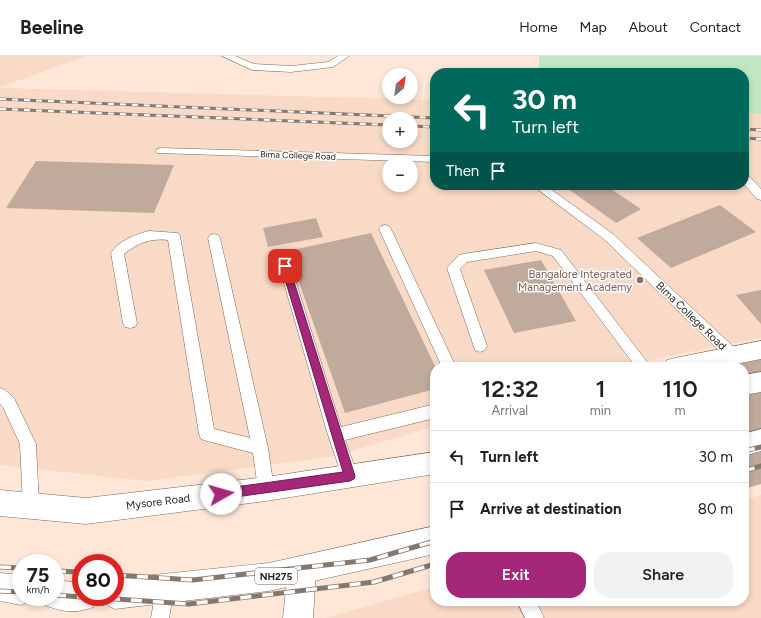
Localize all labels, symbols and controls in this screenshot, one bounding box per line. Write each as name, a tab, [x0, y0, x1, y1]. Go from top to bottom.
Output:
text: Beeline	[20, 16, 84, 39]
text: Home	[519, 19, 558, 36]
text: Map	[580, 19, 607, 36]
text: About	[629, 19, 668, 36]
text: Contact	[690, 19, 741, 36]
north arrow	[382, 68, 418, 104]
map controls	[382, 68, 418, 192]
text: 30 m	[512, 82, 577, 116]
icon: left	[446, 84, 498, 136]
button: +	[382, 112, 418, 148]
text: Turn left	[512, 116, 579, 138]
street label: Bima College Road	[260, 148, 336, 162]
button: −	[382, 156, 418, 192]
icon: arrive	[487, 160, 509, 182]
text: Then	[446, 162, 479, 180]
pin	[268, 249, 302, 283]
icon: arrive	[274, 255, 296, 277]
place label: Bangalore Integrated Management Academy	[518, 268, 632, 294]
marker: Bangalore Integrated Management Academy	[635, 275, 645, 285]
street label: Bima College Road	[653, 279, 729, 353]
text: 12:32	[481, 374, 539, 403]
text: 1	[595, 374, 605, 403]
text: 110	[662, 374, 698, 403]
text: Arrival	[492, 403, 528, 418]
text: min	[590, 403, 611, 418]
text: m	[674, 403, 686, 418]
icon: left	[446, 446, 468, 468]
text: Turn left	[480, 448, 538, 466]
text: 30 m	[699, 448, 733, 466]
position arrow	[200, 473, 242, 515]
street label: Mysore Road	[125, 492, 191, 512]
icon: arrive	[446, 498, 468, 520]
text: Arrive at destination	[480, 500, 621, 518]
text: 80 m	[698, 500, 733, 518]
button: Exit	[446, 552, 586, 598]
button: Share	[594, 552, 733, 598]
speed limit sign: 80	[72, 554, 124, 606]
text: 75	[27, 563, 49, 587]
road number: NH275	[255, 568, 297, 584]
text: km/h	[27, 583, 49, 596]

